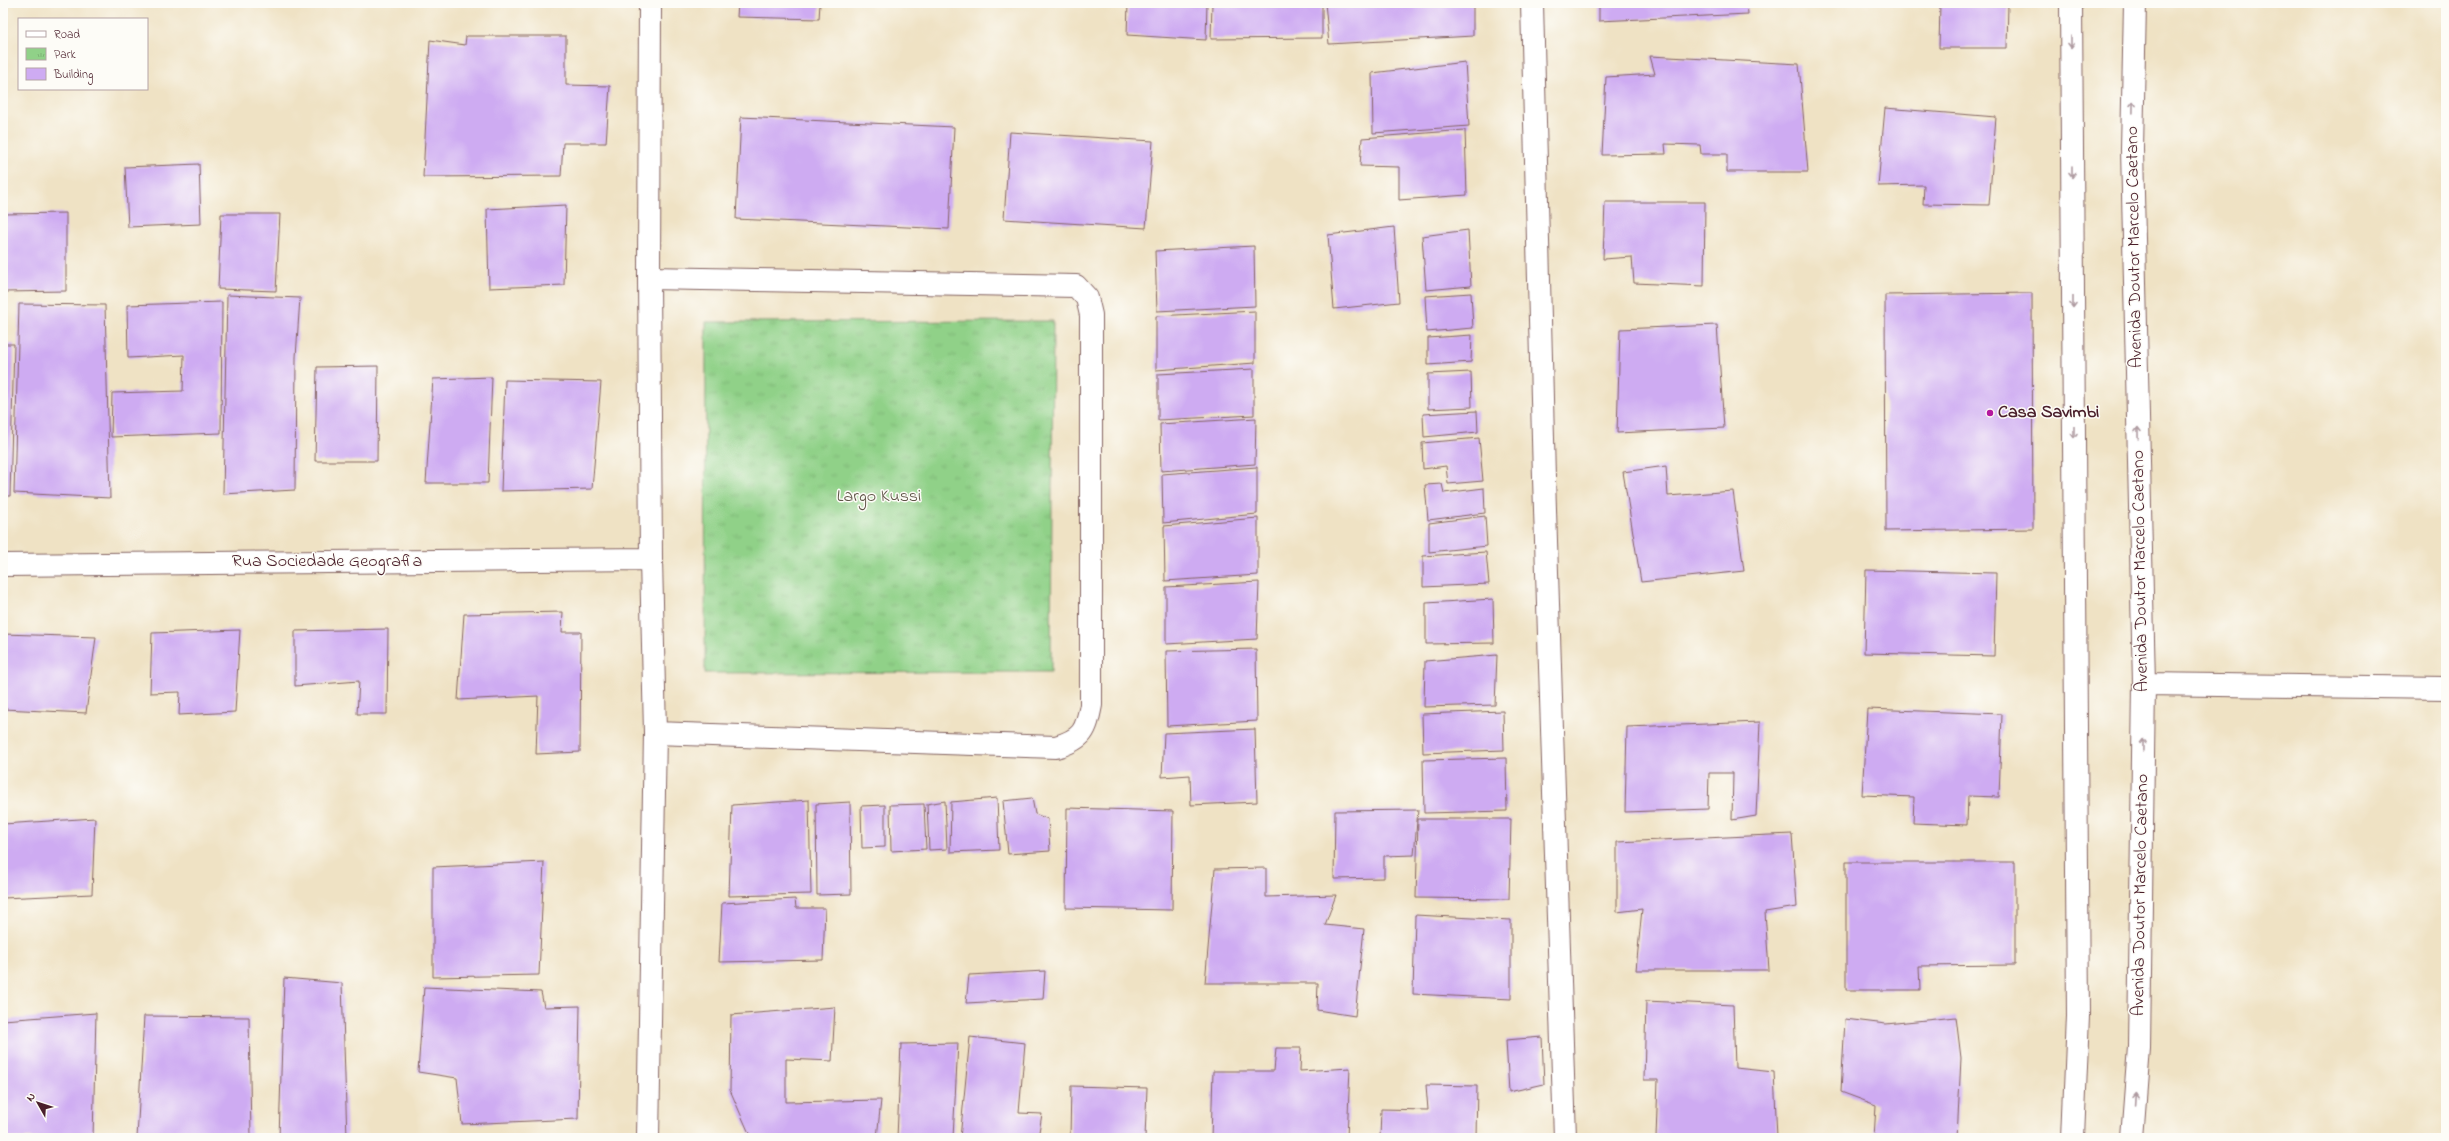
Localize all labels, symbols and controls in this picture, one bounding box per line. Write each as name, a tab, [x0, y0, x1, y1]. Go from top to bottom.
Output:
legend	[18, 18, 148, 90]
text: Road	[54, 26, 80, 44]
one-way arrow	[2067, 35, 2075, 48]
text: Park	[54, 46, 76, 64]
text: Building	[53, 66, 93, 85]
one-way arrow	[2129, 101, 2137, 114]
street label: Avenida Doutor Marcelo Caetano	[2120, 126, 2150, 368]
one-way arrow	[2068, 165, 2076, 178]
one-way arrow	[2069, 295, 2077, 308]
place label: Casa Savimbi	[1998, 400, 2099, 426]
marker: Casa Savimbi	[1985, 408, 1995, 418]
one-way arrow	[2070, 425, 2078, 438]
one-way arrow	[2135, 427, 2142, 440]
street label: Avenida Doutor Marcelo Caetano	[2126, 450, 2156, 692]
park label: Largo Kussi	[837, 484, 921, 511]
street label: Rua Sociedade Geografia	[232, 549, 422, 576]
one-way arrow	[2139, 739, 2147, 752]
street label: Avenida Doutor Marcelo Caetano	[2126, 774, 2156, 1016]
north arrow	[18, 1083, 58, 1123]
text: N	[22, 1089, 40, 1105]
one-way arrow	[2132, 1093, 2139, 1106]

